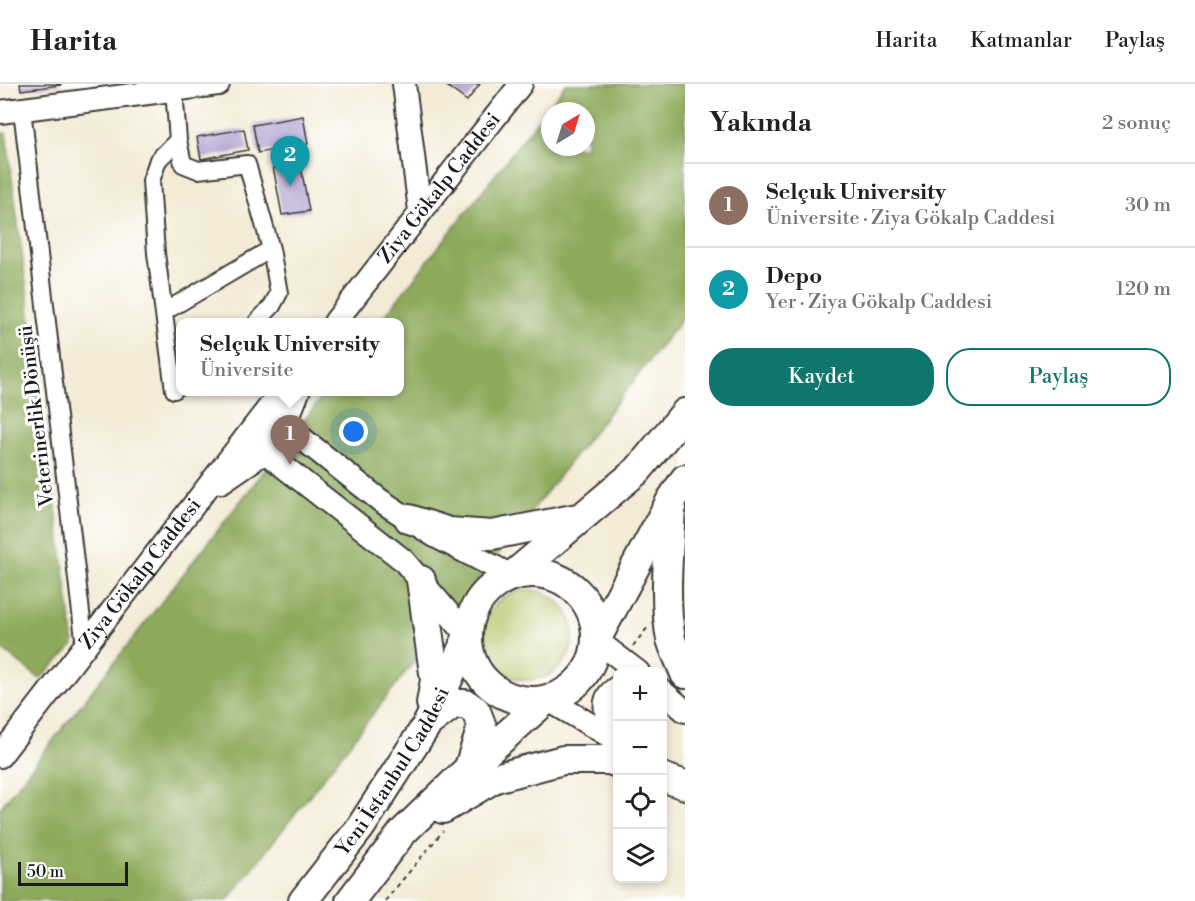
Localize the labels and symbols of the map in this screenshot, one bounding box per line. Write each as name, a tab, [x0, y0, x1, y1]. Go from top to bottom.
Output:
north arrow	[541, 102, 595, 156]
street label: Ziya Gökalp Caddesi	[373, 107, 507, 268]
pin: 2	[270, 136, 310, 186]
street label: Veterinerlik Dönüşü	[13, 323, 61, 509]
pin: 1	[270, 416, 310, 465]
your location	[339, 417, 368, 446]
street label: Ziya Gökalp Caddesi	[74, 493, 207, 655]
street label: Yeni İstanbul Caddesi	[330, 683, 455, 862]
scale bar	[18, 859, 128, 886]

